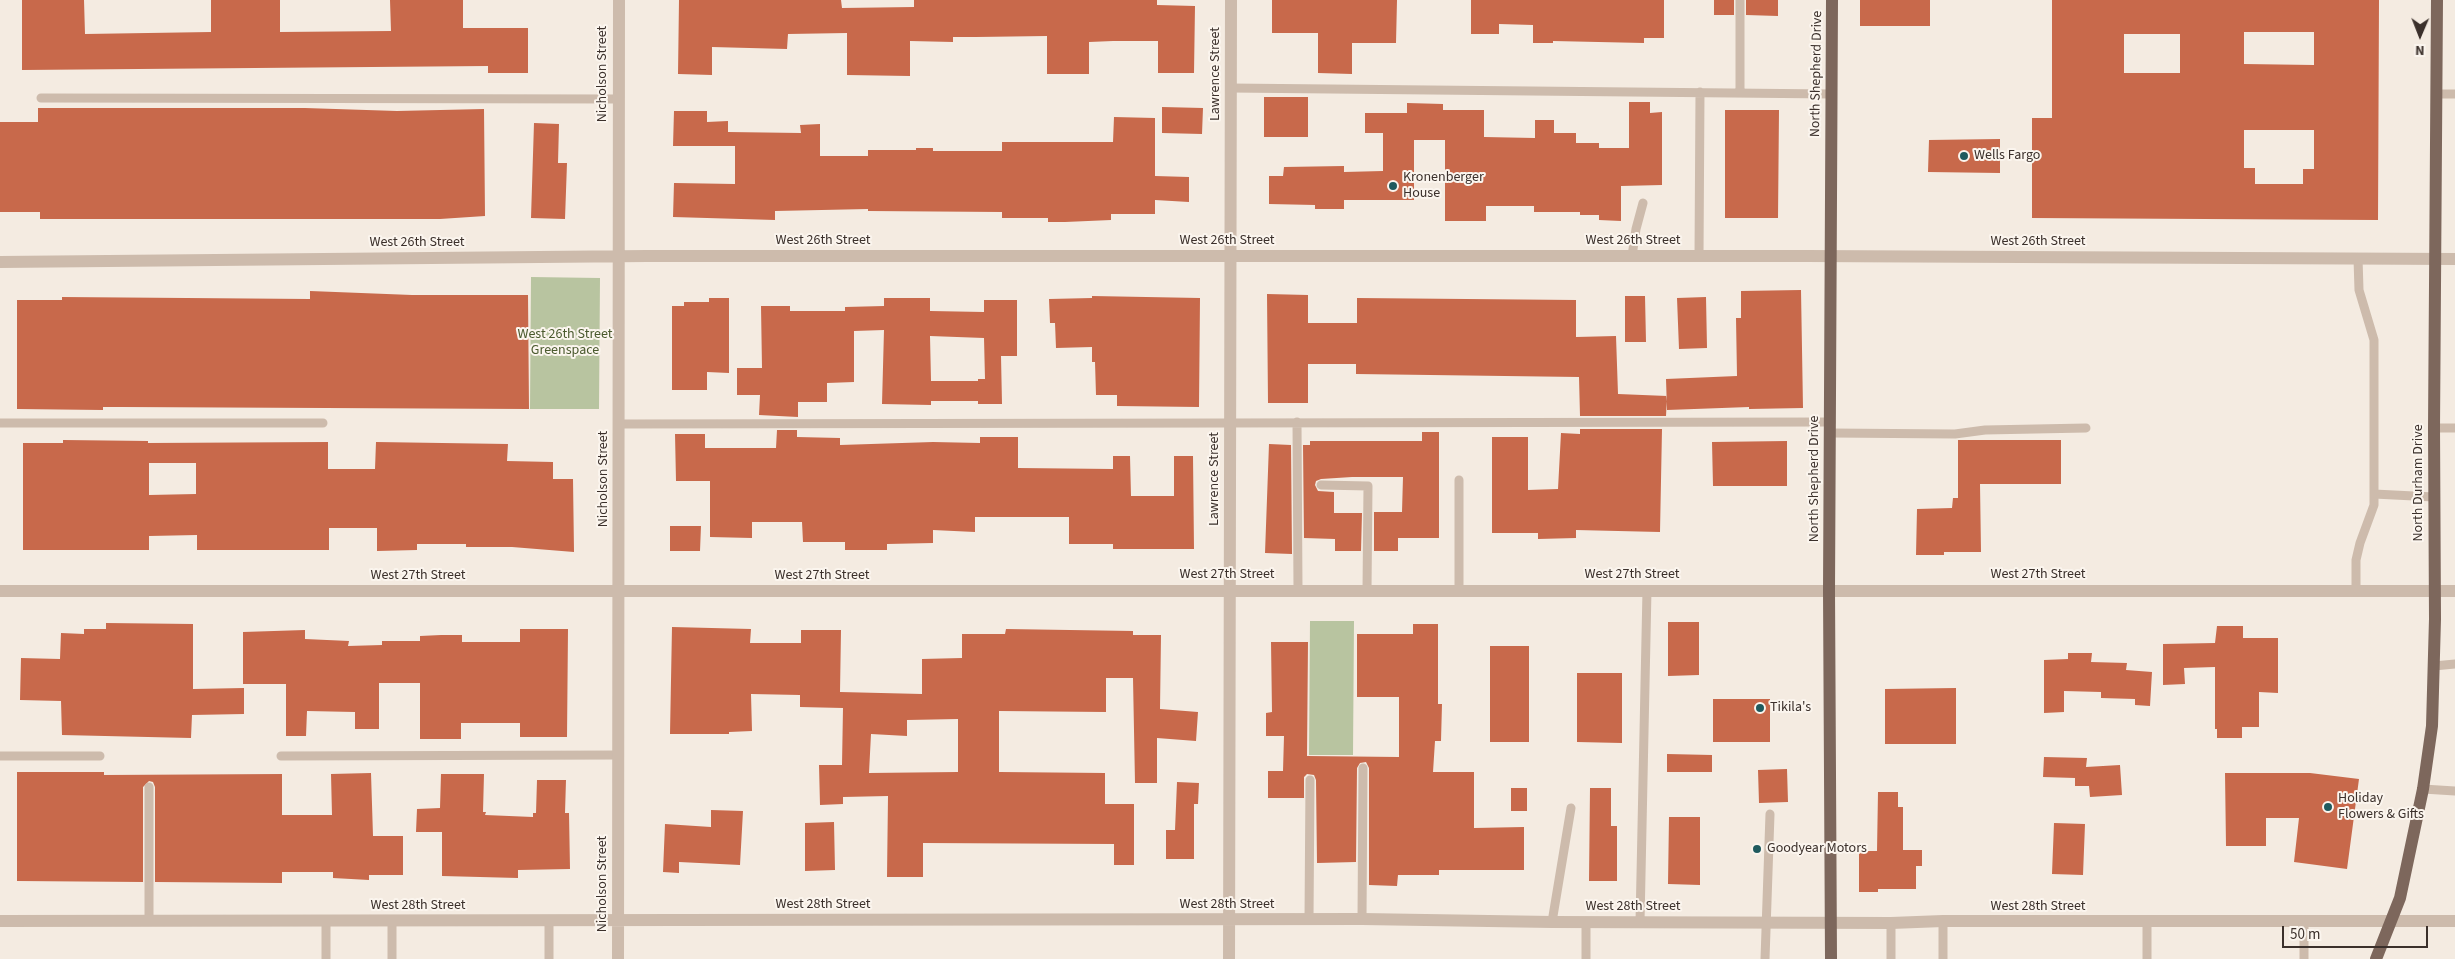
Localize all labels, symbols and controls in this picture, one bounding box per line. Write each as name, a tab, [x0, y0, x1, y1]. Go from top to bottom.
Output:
north arrow	[2395, 10, 2445, 60]
street label: North Shepherd Drive	[1807, 11, 1827, 137]
street label: Nicholson Street	[595, 26, 611, 122]
street label: Lawrence Street	[1208, 27, 1224, 121]
text: N	[2415, 40, 2425, 60]
place label: Wells Fargo	[1974, 148, 2040, 164]
marker: Wells Fargo	[1958, 150, 1970, 162]
place label: Kronenberger House	[1403, 170, 1484, 202]
marker: Kronenberger House	[1387, 180, 1399, 192]
street label: West 26th Street	[775, 233, 871, 249]
street label: West 26th Street	[1179, 233, 1275, 249]
street label: West 26th Street	[1585, 233, 1681, 249]
street label: West 26th Street	[1990, 234, 2086, 250]
street label: West 26th Street	[369, 235, 465, 251]
park label: West 26th Street Greenspace	[517, 327, 613, 360]
street label: North Shepherd Drive	[1807, 416, 1823, 542]
street label: North Durham Drive	[2411, 424, 2427, 542]
street label: Nicholson Street	[596, 431, 612, 527]
street label: Lawrence Street	[1207, 432, 1223, 526]
street label: West 27th Street	[1179, 567, 1275, 583]
street label: West 27th Street	[1584, 567, 1680, 583]
street label: West 27th Street	[1990, 567, 2086, 583]
street label: West 27th Street	[370, 568, 466, 584]
street label: West 27th Street	[774, 568, 870, 584]
place label: Tikila's	[1770, 700, 1811, 716]
marker: Tikila's	[1754, 702, 1766, 714]
place label: Holiday Flowers & Gifts	[2338, 791, 2424, 824]
marker: Holiday Flowers & Gifts	[2322, 801, 2334, 813]
street label: Nicholson Street	[595, 836, 611, 932]
place label: Goodyear Motors	[1767, 841, 1867, 857]
marker: Goodyear Motors	[1751, 843, 1763, 855]
street label: West 28th Street	[775, 897, 871, 913]
street label: West 28th Street	[1179, 897, 1275, 913]
street label: West 28th Street	[370, 898, 466, 914]
street label: West 28th Street	[1585, 899, 1681, 915]
street label: West 28th Street	[1990, 899, 2086, 915]
scale bar	[2285, 916, 2431, 948]
text: 50 m	[2290, 924, 2320, 945]

